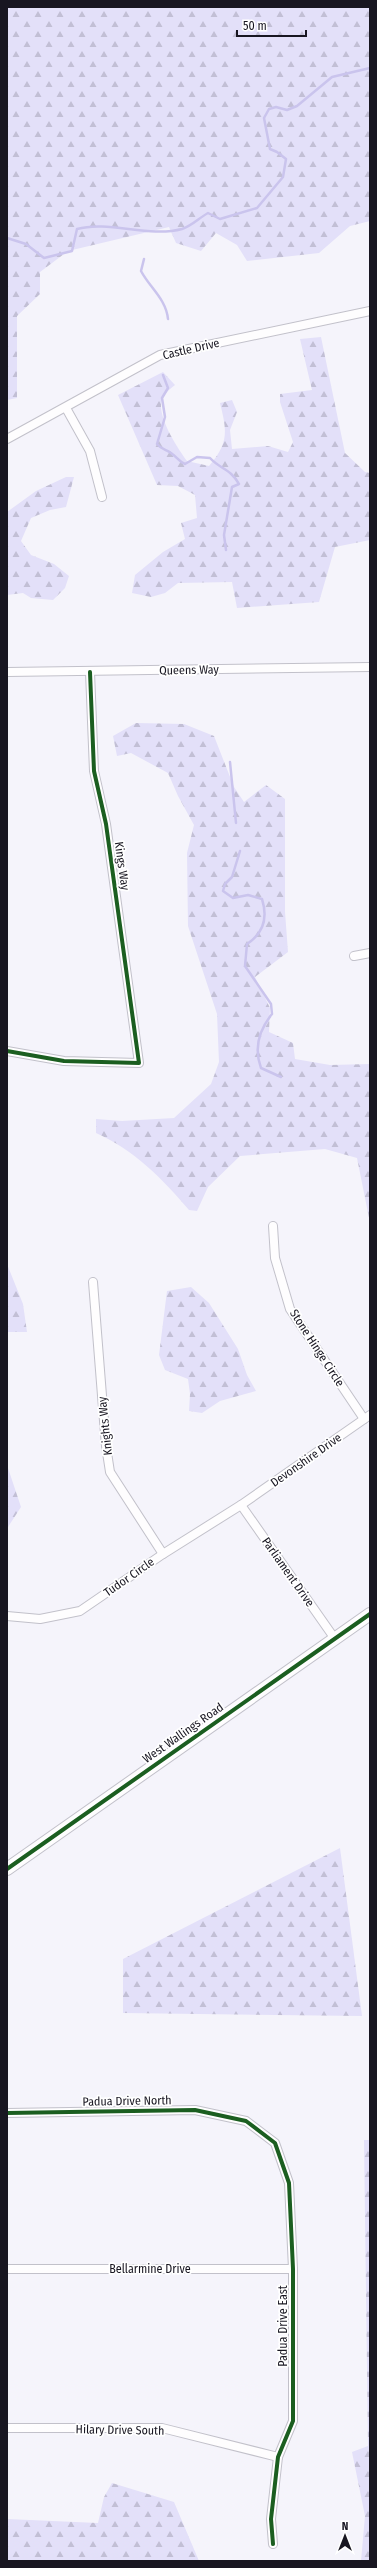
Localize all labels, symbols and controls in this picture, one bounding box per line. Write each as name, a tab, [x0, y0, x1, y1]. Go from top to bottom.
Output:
scale bar	[237, 12, 306, 38]
text: 50 m	[243, 19, 267, 33]
street label: Castle Drive	[161, 336, 221, 362]
street label: Queens Way	[159, 662, 220, 678]
street label: Kings Way	[112, 841, 132, 892]
street label: Stone Hinge Circle	[287, 1307, 347, 1389]
street label: Knights Way	[95, 1395, 115, 1456]
street label: Devonshire Drive	[268, 1430, 344, 1490]
street label: Parliament Drive	[259, 1535, 317, 1609]
street label: Tudor Circle	[101, 1555, 157, 1599]
street label: West Wallings Road	[140, 1700, 226, 1766]
street label: Padua Drive North	[82, 2093, 172, 2109]
street label: Bellarmine Drive	[109, 2262, 191, 2276]
street label: Padua Drive East	[276, 2285, 290, 2367]
street label: Hilary Drive South	[76, 2422, 164, 2438]
north arrow	[325, 2516, 365, 2556]
text: N	[342, 2520, 348, 2533]

